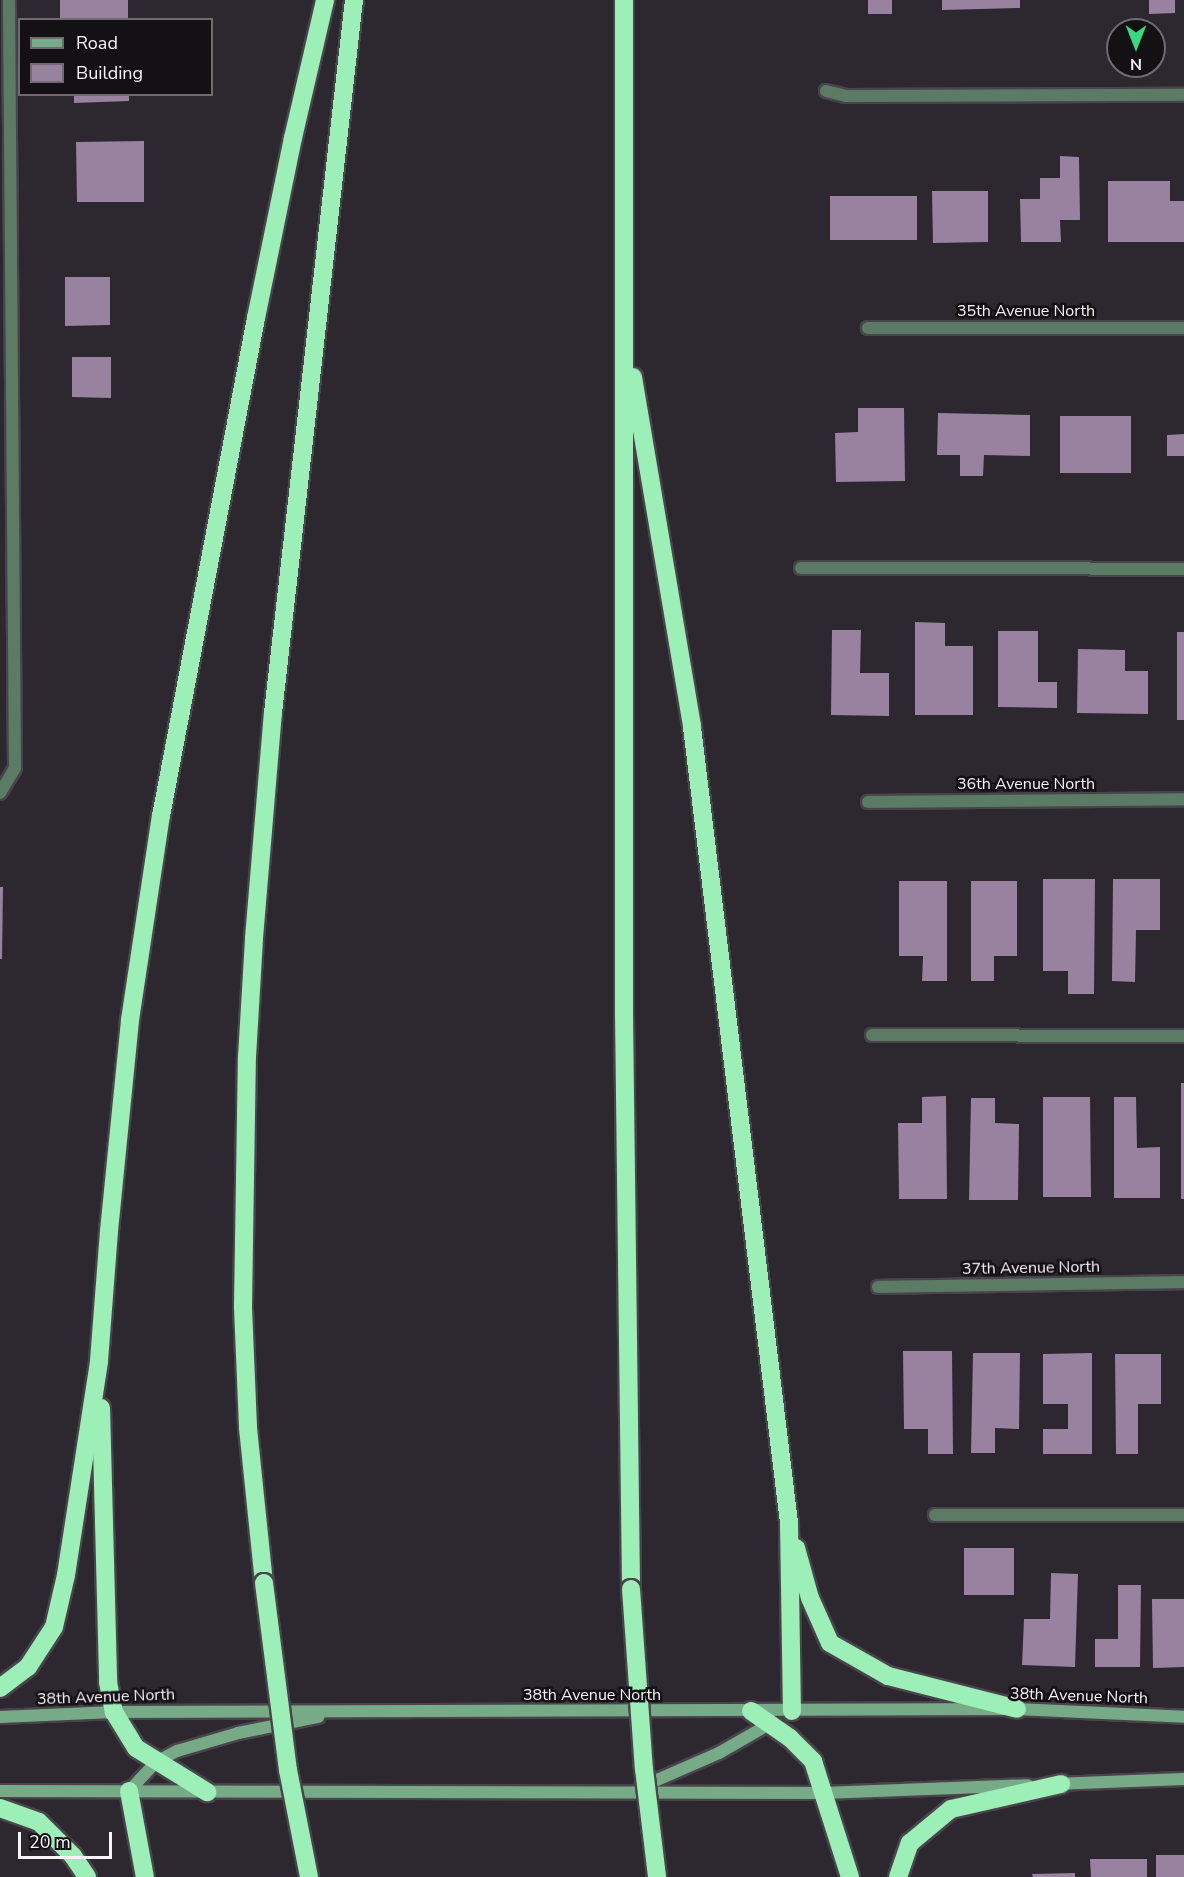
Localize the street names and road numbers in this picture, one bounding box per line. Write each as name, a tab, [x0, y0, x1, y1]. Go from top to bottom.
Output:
street label: 35th Avenue North	[957, 301, 1095, 321]
street label: 36th Avenue North	[957, 774, 1095, 794]
street label: 37th Avenue North	[962, 1257, 1100, 1279]
street label: 38th Avenue North	[1010, 1684, 1148, 1708]
street label: 38th Avenue North	[37, 1685, 175, 1709]
street label: 38th Avenue North	[523, 1685, 661, 1705]

